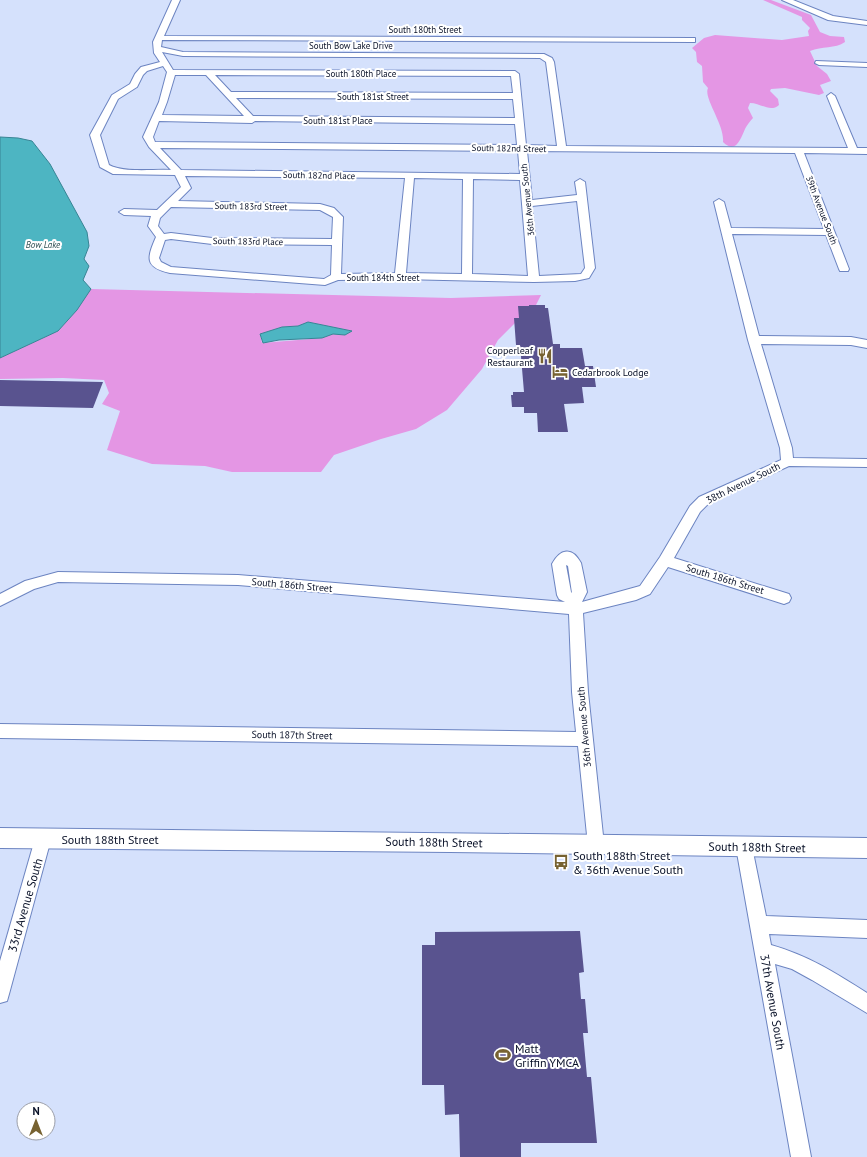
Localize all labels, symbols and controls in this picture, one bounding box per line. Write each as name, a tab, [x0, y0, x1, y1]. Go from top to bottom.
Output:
street label: South 180th Street	[389, 24, 461, 35]
street label: South Bow Lake Drive	[309, 40, 393, 51]
street label: South 180th Place	[326, 68, 397, 79]
street label: South 181st Street	[337, 91, 409, 102]
street label: South 181st Place	[303, 115, 373, 126]
street label: South 182nd Street	[472, 142, 546, 154]
street label: 36th Avenue South	[518, 163, 536, 237]
street label: South 182nd Place	[283, 169, 356, 181]
street label: 39th Avenue South	[804, 174, 840, 246]
street label: South 183rd Street	[214, 200, 288, 212]
street label: South 183rd Place	[213, 235, 284, 247]
water label: Bow Lake	[26, 239, 61, 250]
street label: South 184th Street	[347, 272, 419, 283]
place label: Copperleaf Restaurant	[487, 344, 534, 369]
restaurant icon: Copperleaf Restaurant	[536, 347, 554, 365]
hotel icon: Cedarbrook Lodge	[551, 363, 569, 381]
place label: Cedarbrook Lodge	[572, 366, 649, 379]
street label: 38th Avenue South	[704, 459, 782, 507]
street label: South 186th Street	[684, 561, 766, 597]
street label: South 186th Street	[251, 575, 334, 595]
street label: 36th Avenue South	[574, 686, 594, 768]
street label: South 187th Street	[252, 728, 333, 742]
street label: South 188th Street	[61, 832, 159, 847]
street label: South 188th Street	[385, 834, 483, 850]
street label: South 188th Street	[708, 839, 806, 855]
place label: South 188th Street & 36th Avenue South	[573, 848, 683, 877]
bus stop icon: South 188th Street & 36th Avenue South	[552, 853, 570, 871]
street label: 33rd Avenue South	[4, 856, 46, 954]
street label: 37th Avenue South	[757, 953, 789, 1051]
place label: Matt Griffin YMCA	[515, 1041, 579, 1070]
sports icon: Matt Griffin YMCA	[494, 1046, 512, 1064]
north arrow	[16, 1101, 56, 1141]
text: N	[32, 1104, 40, 1118]

